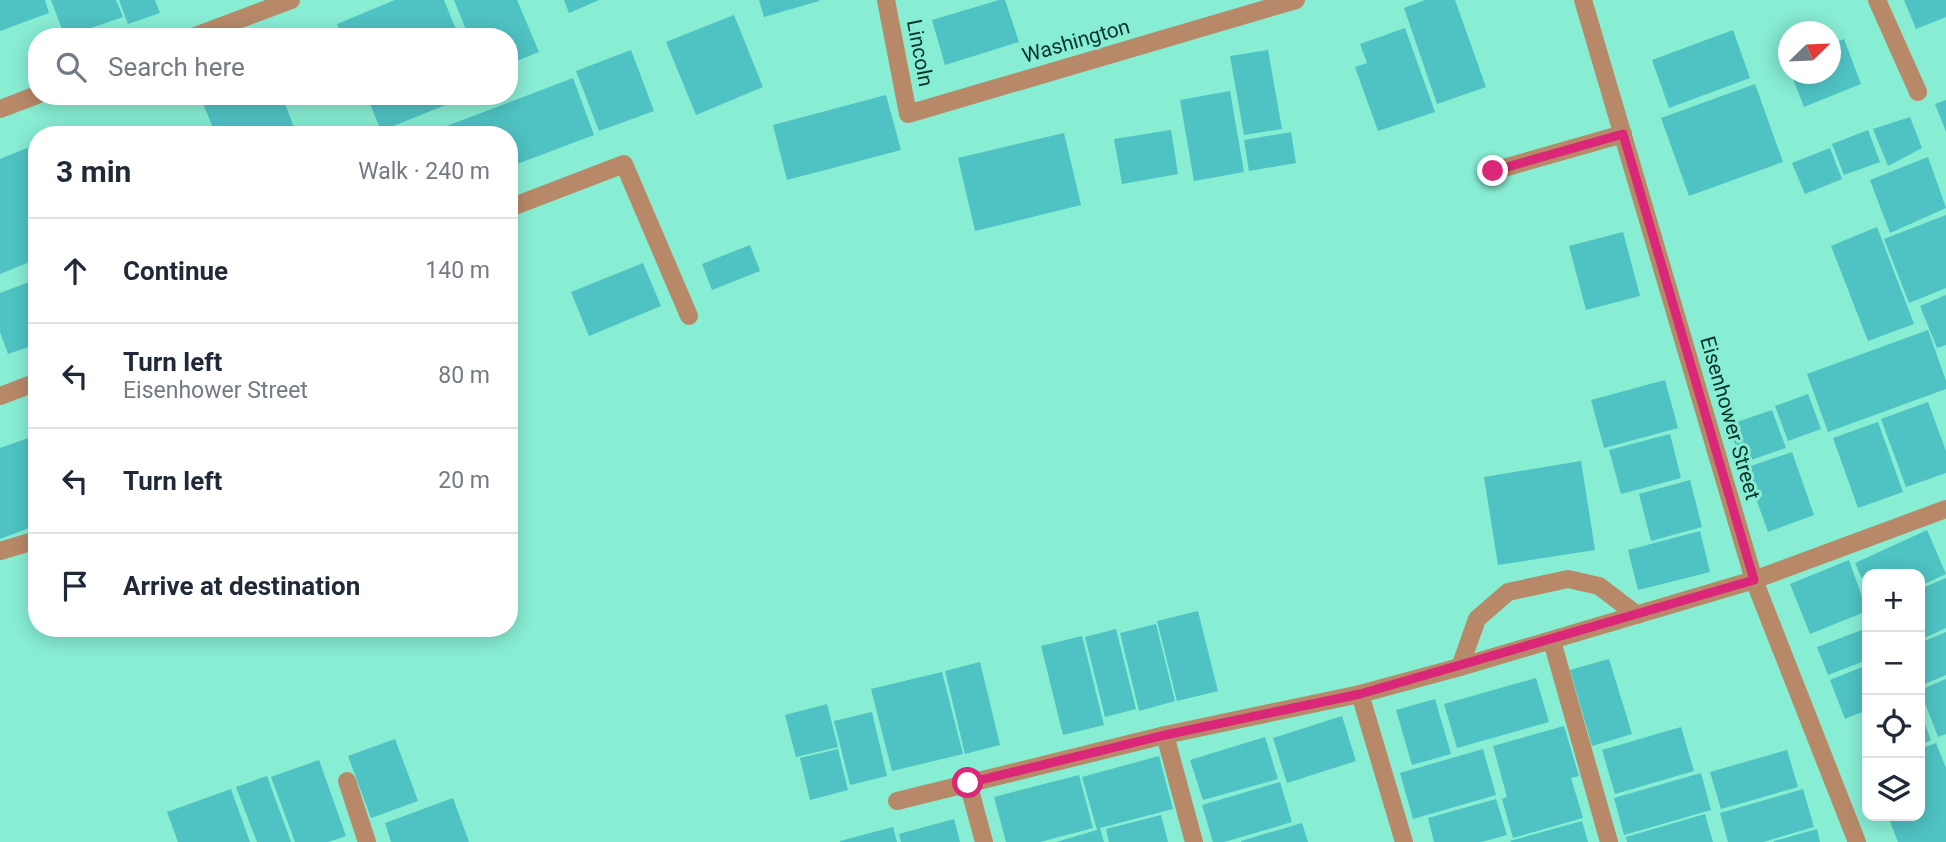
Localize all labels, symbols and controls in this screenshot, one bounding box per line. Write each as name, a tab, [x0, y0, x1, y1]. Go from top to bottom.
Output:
street label: Washington	[1019, 14, 1133, 68]
street label: Lincoln	[902, 17, 938, 89]
north arrow	[1778, 21, 1841, 84]
search box	[28, 28, 518, 105]
icon: search	[52, 48, 90, 86]
text: Search here	[108, 52, 245, 82]
text: 3 min	[56, 154, 131, 189]
route end	[1477, 155, 1508, 186]
text: Walk · 240 m	[358, 158, 490, 185]
icon: ahead	[56, 252, 94, 290]
text: Continue	[123, 256, 228, 286]
text: 140 m	[425, 257, 490, 284]
street label: Eisenhower Street	[1695, 334, 1765, 503]
text: Turn left	[123, 347, 222, 377]
icon: left	[56, 357, 94, 395]
text: 80 m	[438, 362, 490, 389]
text: Eisenhower Street	[123, 377, 308, 404]
icon: left	[56, 462, 94, 500]
text: Turn left	[123, 466, 222, 496]
text: 20 m	[438, 467, 490, 494]
icon: arrive	[56, 567, 94, 605]
map controls	[1862, 569, 1925, 821]
button: +	[1862, 569, 1925, 632]
text: Arrive at destination	[123, 571, 360, 601]
button: −	[1862, 632, 1925, 695]
button: locate	[1862, 695, 1925, 758]
button: layers	[1862, 758, 1925, 821]
route start	[952, 767, 983, 798]

